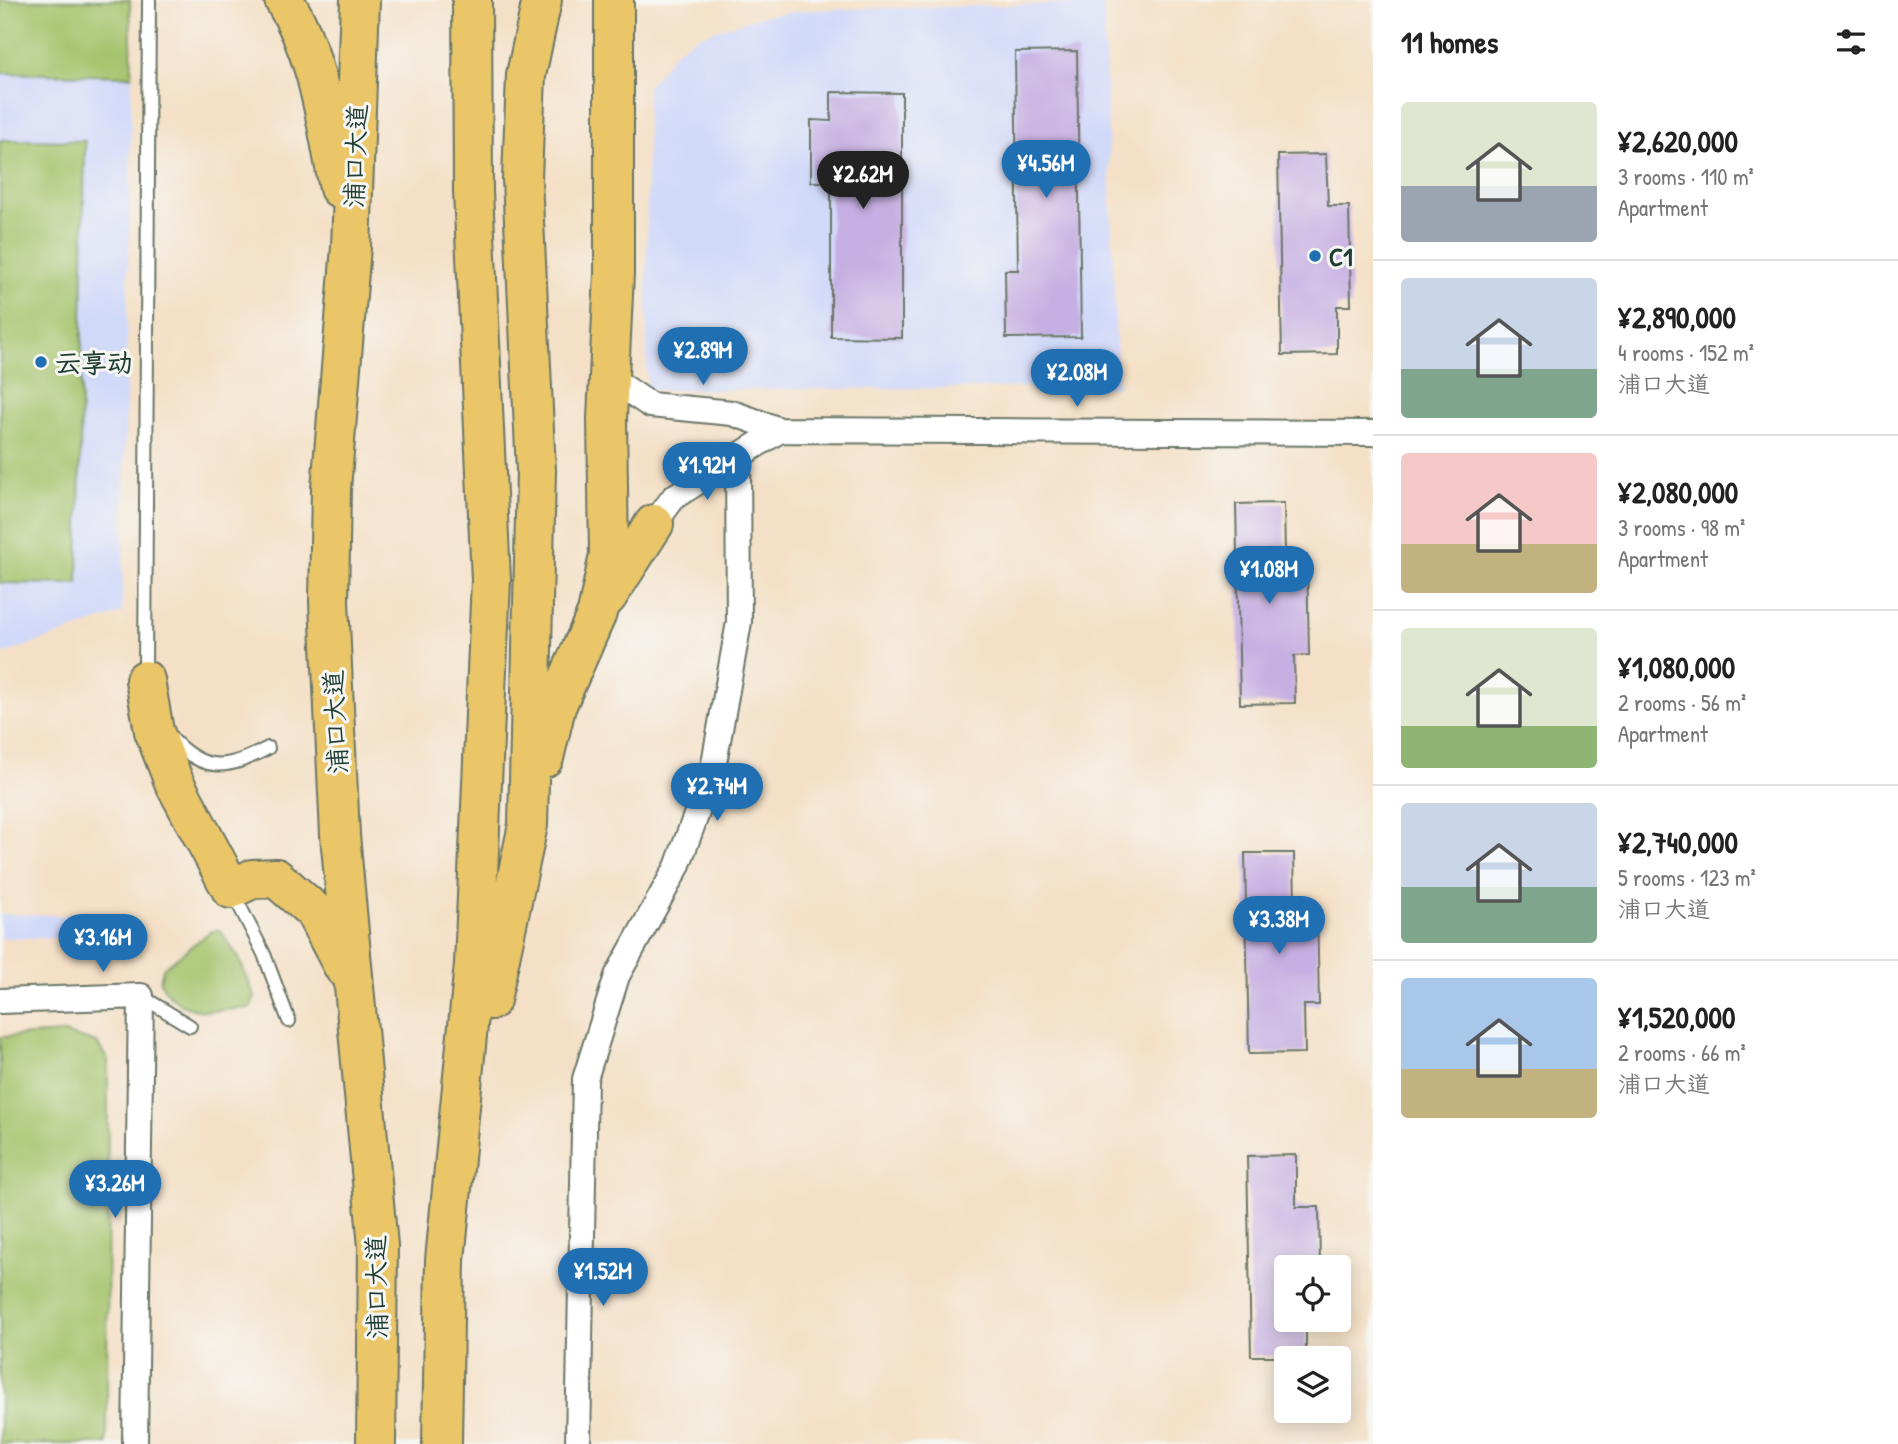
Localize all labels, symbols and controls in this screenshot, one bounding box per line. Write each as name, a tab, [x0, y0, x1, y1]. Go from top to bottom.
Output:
text: 11 homes	[1401, 22, 1498, 62]
icon: filters	[1832, 23, 1870, 61]
street label: 浦口大道	[336, 103, 374, 209]
text: ¥2,620,000	[1618, 121, 1738, 161]
icon: home	[1457, 130, 1541, 214]
pin: ¥4.56M	[989, 140, 1103, 200]
text: ¥4.56M	[1018, 147, 1074, 178]
pin: ¥2.62M	[806, 152, 920, 211]
text: ¥2.62M	[833, 158, 893, 189]
text: 3 rooms · 110 m²	[1618, 161, 1754, 192]
text: Apartment	[1618, 192, 1708, 223]
place label: C1	[1329, 239, 1353, 274]
marker: C1	[1307, 248, 1323, 264]
text: ¥2,890,000	[1618, 297, 1736, 337]
icon: home	[1457, 306, 1541, 390]
pin: ¥2.89M	[646, 328, 760, 387]
text: ¥2.89M	[674, 334, 732, 365]
text: 4 rooms · 152 m²	[1618, 337, 1754, 368]
place label: 云享动	[55, 345, 133, 380]
pin: ¥2.08M	[1020, 350, 1134, 409]
marker: 云享动	[33, 354, 49, 370]
text: ¥2.08M	[1047, 356, 1107, 387]
text: 浦口大道	[1618, 368, 1710, 399]
pin: ¥1.92M	[650, 442, 764, 502]
text: ¥1.92M	[679, 449, 735, 480]
text: ¥2,080,000	[1618, 472, 1738, 512]
icon: home	[1457, 481, 1541, 565]
text: 3 rooms · 98 m²	[1618, 512, 1745, 543]
text: Apartment	[1618, 543, 1708, 574]
pin: ¥1.08M	[1212, 546, 1326, 606]
text: ¥1.08M	[1240, 553, 1298, 584]
text: ¥1,080,000	[1618, 647, 1735, 687]
icon: home	[1457, 656, 1541, 740]
street label: 浦口大道	[315, 669, 355, 775]
text: 2 rooms · 56 m²	[1618, 687, 1746, 718]
text: Apartment	[1618, 718, 1708, 749]
pin: ¥2.74M	[660, 764, 774, 823]
text: ¥2.74M	[687, 770, 747, 801]
text: ¥2,740,000	[1618, 822, 1738, 862]
icon: home	[1457, 831, 1541, 915]
text: 5 rooms · 123 m²	[1618, 862, 1756, 893]
text: 浦口大道	[1618, 893, 1710, 924]
pin: ¥3.38M	[1222, 897, 1336, 956]
text: ¥3.38M	[1249, 903, 1309, 934]
pin: ¥3.16M	[46, 914, 160, 974]
text: ¥3.16M	[74, 921, 132, 952]
text: ¥1,520,000	[1618, 997, 1735, 1037]
icon: home	[1457, 1006, 1541, 1090]
text: 2 rooms · 66 m²	[1618, 1037, 1746, 1068]
text: 浦口大道	[1618, 1068, 1710, 1099]
pin: ¥3.26M	[58, 1160, 172, 1220]
text: ¥3.26M	[85, 1167, 145, 1198]
street label: 浦口大道	[358, 1235, 394, 1339]
pin: ¥1.52M	[546, 1248, 660, 1308]
text: ¥1.52M	[574, 1255, 632, 1286]
map controls	[1274, 1255, 1351, 1423]
button: locate	[1274, 1255, 1351, 1332]
button: layers	[1274, 1346, 1351, 1423]

